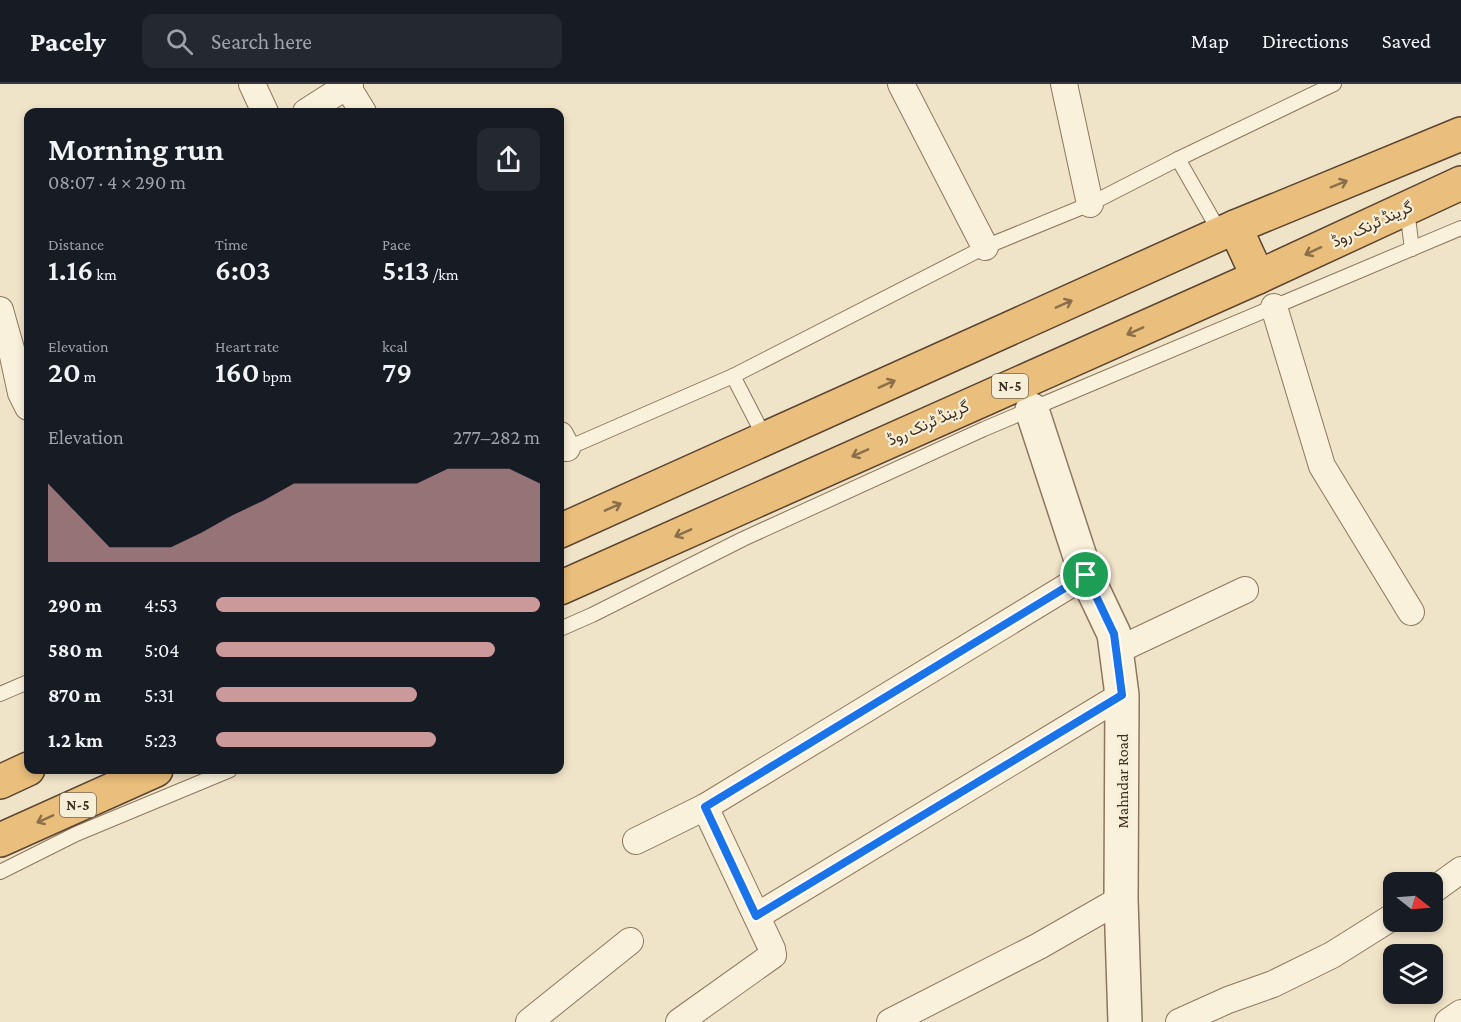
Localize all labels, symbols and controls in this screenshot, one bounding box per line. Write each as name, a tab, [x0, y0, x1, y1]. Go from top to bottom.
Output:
search box	[142, 14, 562, 68]
icon: search	[163, 25, 196, 58]
text: Pacely	[30, 26, 106, 57]
text: Search here	[211, 29, 312, 54]
text: Map	[1191, 29, 1229, 53]
text: Directions	[1262, 29, 1349, 53]
text: Saved	[1382, 29, 1431, 53]
button: share	[477, 128, 540, 191]
text: Morning run	[48, 130, 224, 167]
text: 08:07 · 4 × 290 m	[48, 171, 186, 193]
one-way arrow	[1330, 178, 1348, 189]
street label: گرینڈ ٹرنک روڈ	[1329, 198, 1416, 252]
text: Distance	[48, 236, 104, 253]
text: Time	[215, 236, 248, 253]
text: Pace	[382, 236, 411, 253]
one-way arrow	[1304, 246, 1322, 258]
text: 1.16	[48, 253, 93, 286]
text: 6:03	[215, 253, 271, 286]
text: 5:13	[382, 253, 429, 286]
text: km	[93, 266, 117, 283]
text: /km	[429, 266, 459, 283]
one-way arrow	[1055, 298, 1073, 309]
one-way arrow	[1126, 326, 1144, 338]
text: Elevation	[48, 338, 109, 355]
text: Heart rate	[215, 338, 279, 355]
text: kcal	[382, 338, 408, 355]
text: 20	[48, 355, 81, 388]
text: 160	[215, 355, 259, 388]
text: 79	[382, 355, 412, 388]
text: m	[81, 368, 96, 385]
text: bpm	[259, 368, 292, 385]
road number: N-5	[992, 374, 1028, 398]
one-way arrow	[877, 378, 895, 389]
street label: گرینڈ ٹرنک روڈ	[885, 397, 972, 450]
text: Elevation	[48, 426, 124, 448]
text: 277–282 m	[453, 426, 540, 448]
one-way arrow	[852, 448, 870, 459]
one-way arrow	[603, 500, 621, 512]
one-way arrow	[674, 528, 692, 539]
pin	[1060, 549, 1111, 600]
icon: arrive	[1069, 558, 1102, 591]
text: 290 m	[48, 594, 102, 616]
text: 4:53	[144, 594, 177, 616]
text: 580 m	[48, 639, 102, 661]
text: 5:04	[144, 639, 180, 661]
text: 870 m	[48, 684, 101, 706]
text: 5:31	[144, 684, 174, 706]
text: 1.2 km	[48, 729, 103, 751]
text: 5:23	[144, 729, 177, 751]
street label: Mahndar Road	[1114, 733, 1131, 828]
road number: N-5	[60, 793, 96, 817]
one-way arrow	[37, 814, 55, 826]
north arrow	[1383, 872, 1443, 932]
map controls	[1383, 872, 1443, 1004]
button: layers	[1383, 944, 1443, 1004]

